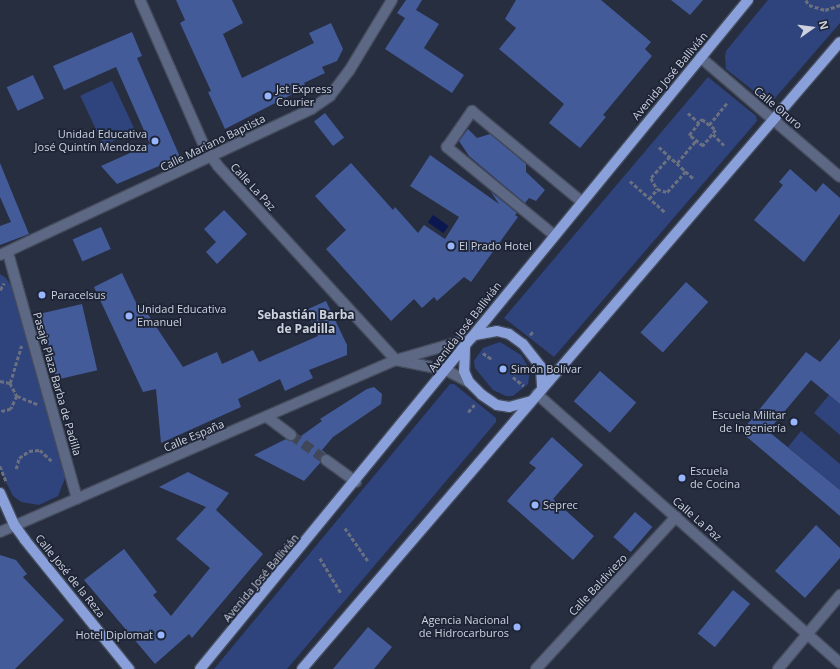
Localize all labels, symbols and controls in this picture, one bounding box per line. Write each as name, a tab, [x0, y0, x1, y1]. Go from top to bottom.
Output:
north arrow	[792, 8, 832, 48]
text: N	[816, 19, 832, 31]
street label: Avenida José Ballivián	[629, 29, 711, 123]
place label: Jet Express Courier	[276, 83, 332, 109]
street label: Calle Oruro	[751, 84, 805, 132]
marker: Jet Express Courier	[263, 91, 273, 101]
street label: Calle Mariano Baptista	[158, 112, 268, 174]
place label: Unidad Educativa José Quintín Mendoza	[35, 128, 147, 154]
marker: Unidad Educativa José Quintín Mendoza	[150, 136, 160, 146]
street label: Calle La Paz	[228, 160, 278, 214]
place label: El Prado Hotel	[459, 239, 532, 253]
marker: El Prado Hotel	[446, 241, 456, 251]
street label: Avenida José Ballivián	[426, 279, 504, 375]
place label: Paracelsus	[51, 288, 106, 302]
marker: Paracelsus	[36, 289, 48, 301]
place label: Unidad Educativa Emanuel	[137, 303, 226, 329]
district label: Sebastián Barba de Padilla	[257, 308, 355, 336]
street label: Pasaje Plaza Barba de Padilla	[30, 311, 84, 457]
marker: Unidad Educativa Emanuel	[124, 311, 134, 321]
place label: Simón Bolívar	[511, 362, 582, 376]
marker: Simón Bolívar	[498, 364, 508, 374]
place label: Escuela Militar de Ingeniería	[712, 409, 786, 435]
street label: Calle España	[162, 417, 226, 455]
marker: Escuela Militar de Ingeniería	[789, 417, 799, 427]
place label: Escuela de Cocina	[690, 465, 740, 491]
marker: Escuela de Cocina	[677, 473, 687, 483]
street label: Calle La Paz	[670, 494, 724, 544]
place label: Seprec	[543, 498, 578, 512]
marker: Seprec	[530, 500, 540, 510]
street label: Avenida José Ballivián	[220, 531, 302, 625]
street label: Calle José de la Reza	[32, 532, 108, 620]
street label: Calle Baldiviezo	[566, 551, 630, 619]
place label: Agencia Nacional de Hidrocarburos	[419, 614, 509, 640]
marker: Agencia Nacional de Hidrocarburos	[512, 622, 522, 632]
place label: Hotel Diplomat	[75, 628, 153, 642]
marker: Hotel Diplomat	[156, 630, 166, 640]

